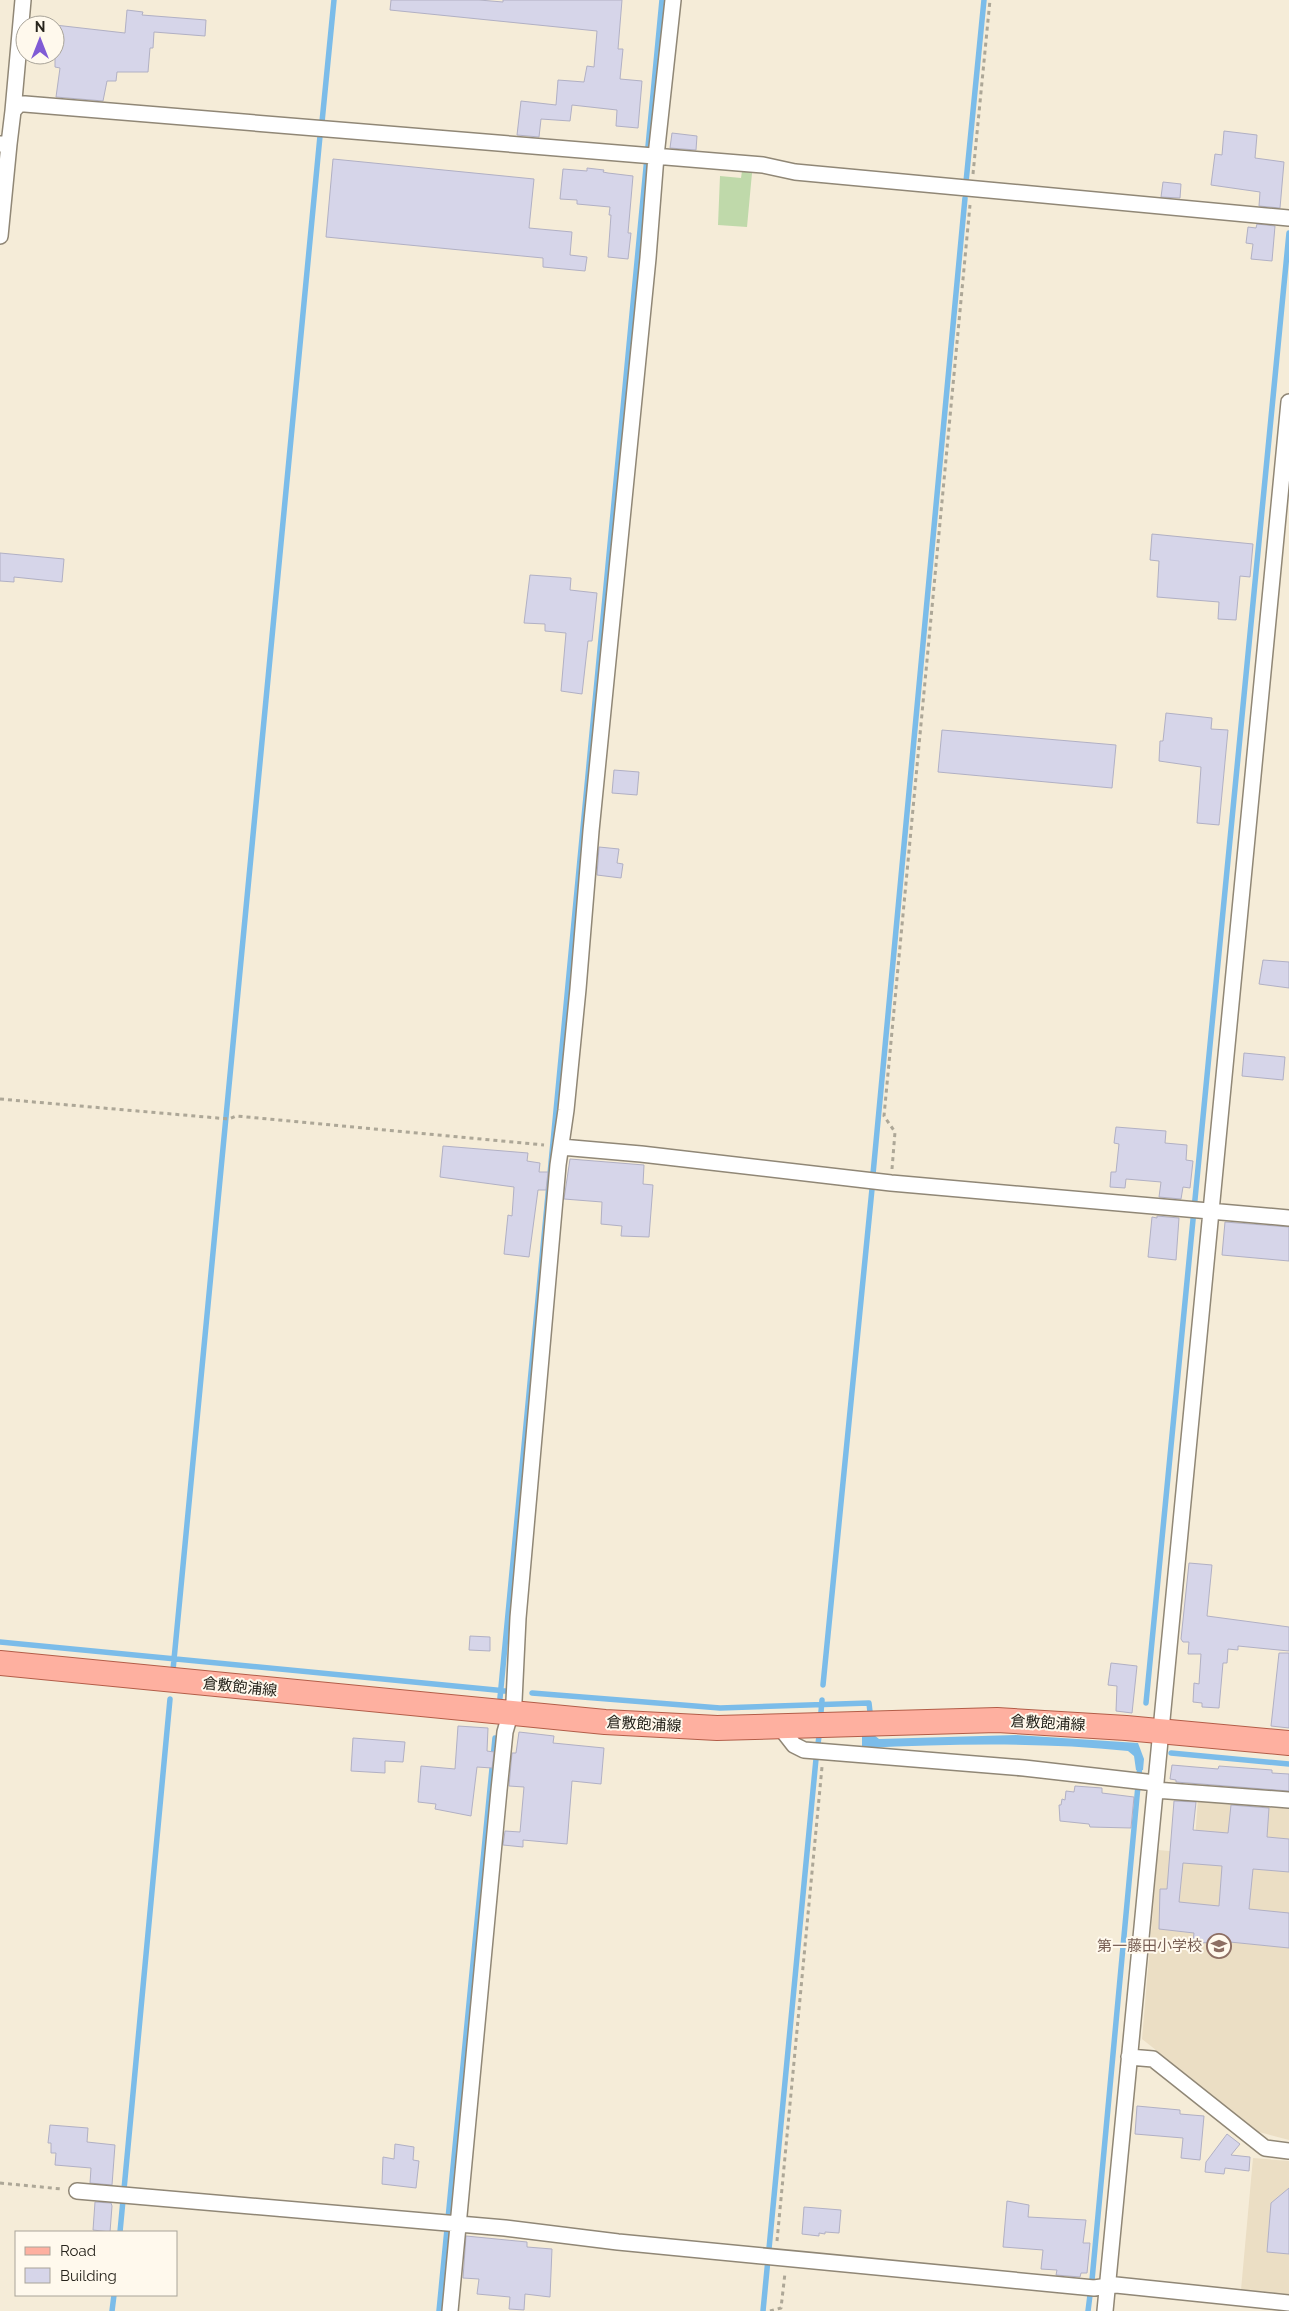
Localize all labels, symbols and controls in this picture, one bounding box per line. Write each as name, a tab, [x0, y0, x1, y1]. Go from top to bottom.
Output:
north arrow	[15, 15, 65, 65]
text: N	[35, 19, 45, 35]
street label: 倉敷飽浦線	[202, 1674, 278, 1700]
street label: 倉敷飽浦線	[1010, 1712, 1086, 1734]
street label: 倉敷飽浦線	[606, 1713, 682, 1735]
school or university icon: 第一藤田小学校	[1206, 1933, 1232, 1959]
place label: 第一藤田小学校	[1097, 1937, 1202, 1955]
legend	[15, 2231, 178, 2296]
text: Road	[60, 2242, 96, 2260]
text: Building	[60, 2267, 117, 2285]

